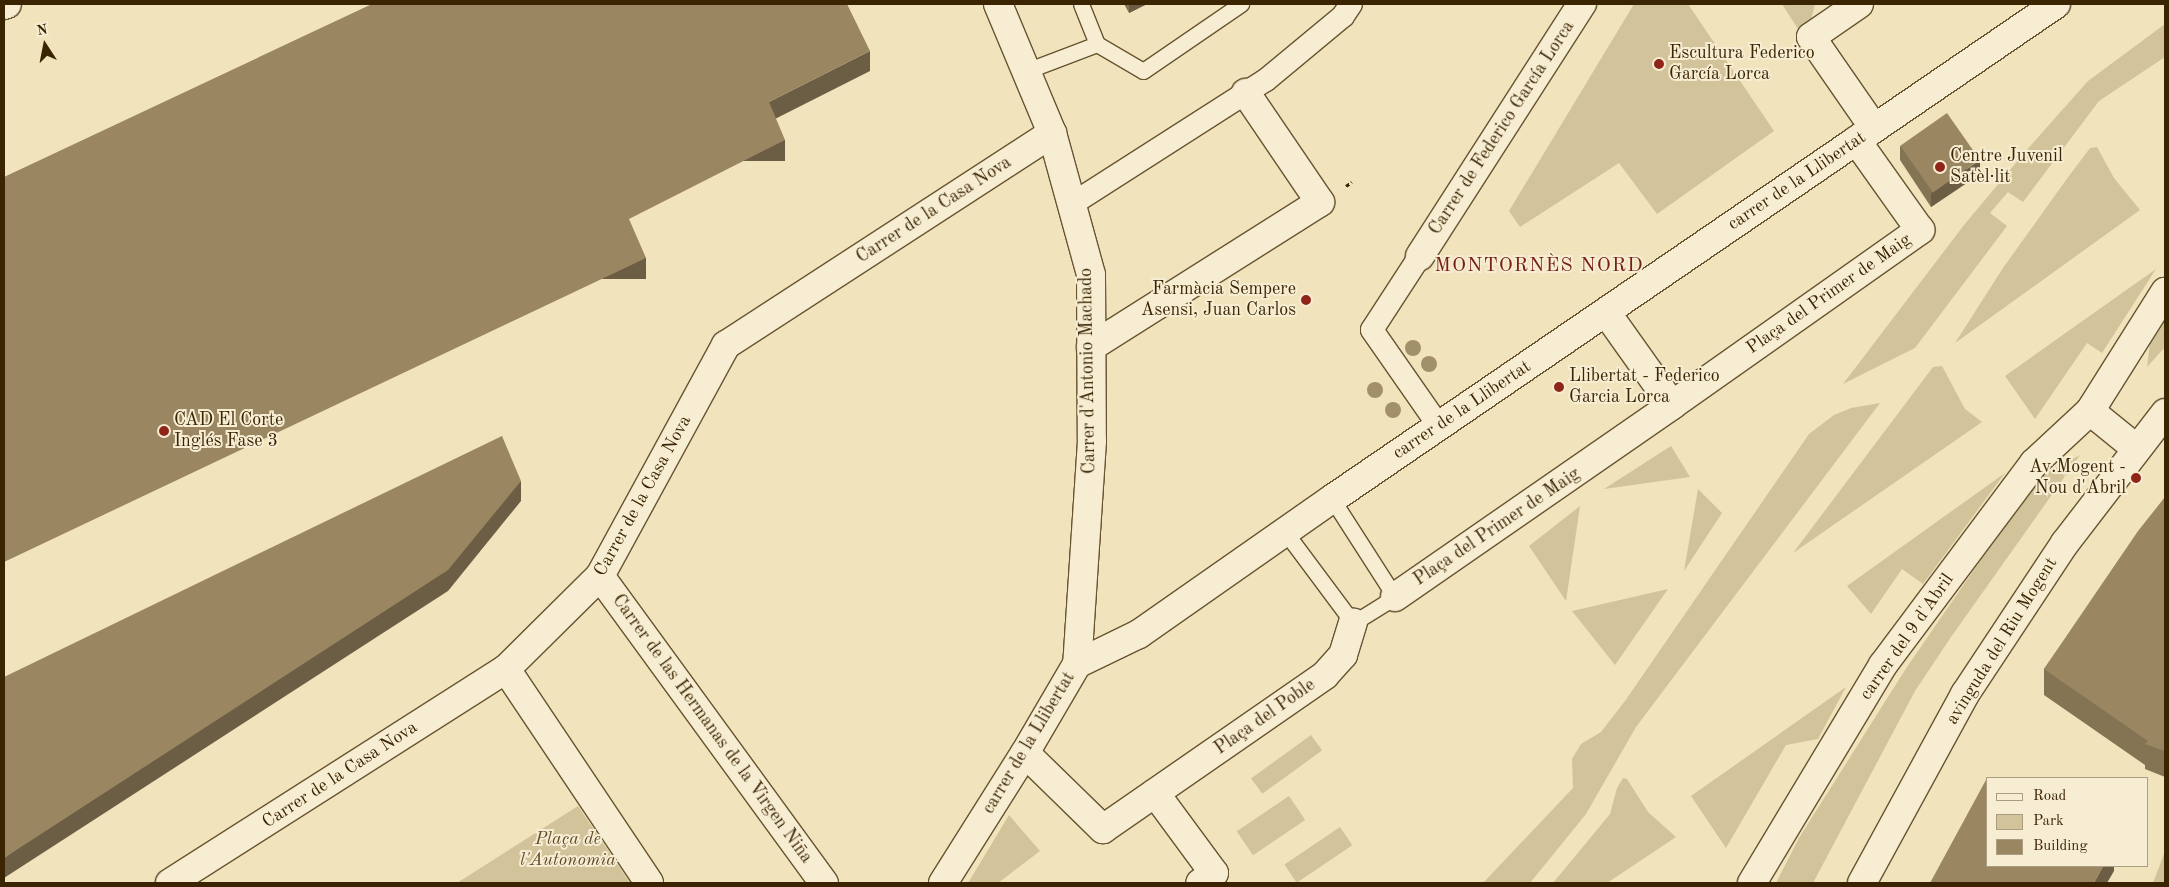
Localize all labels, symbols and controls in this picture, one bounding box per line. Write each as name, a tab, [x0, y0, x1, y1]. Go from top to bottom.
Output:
street label: Carrer de Federico García Lorca	[1425, 17, 1579, 239]
north arrow	[20, 20, 70, 70]
text: N	[36, 22, 49, 38]
place label: Escultura Federico García Lorca	[1669, 43, 1815, 86]
marker: Escultura Federico García Lorca	[1653, 58, 1665, 70]
street label: carrer de la Llibertat	[1724, 127, 1870, 235]
place label: Centre Juvenil Satèl·lit	[1950, 146, 2063, 188]
street label: Carrer de la Casa Nova	[852, 152, 1016, 268]
marker: Centre Juvenil Satèl·lit	[1934, 161, 1946, 173]
street label: Plaça del Primer de Maig	[1742, 229, 1916, 359]
district label: MONTORNÈS NORD	[1433, 254, 1645, 278]
street label: Carrer d'Antonio Machado	[1075, 268, 1101, 474]
place label: Farmàcia Sempere Asensi, Juan Carlos	[1141, 279, 1296, 322]
marker: Farmàcia Sempere Asensi, Juan Carlos	[1300, 294, 1312, 306]
street label: carrer de la Llibertat	[1389, 356, 1535, 464]
place label: Llibertat - Federico Garcia Lorca	[1569, 366, 1720, 408]
marker: Llibertat - Federico Garcia Lorca	[1553, 381, 1565, 393]
place label: CAD El Corte Inglés Fase 3	[174, 410, 283, 452]
street label: Carrer de la Casa Nova	[590, 412, 696, 580]
marker: CAD El Corte Inglés Fase 3	[158, 425, 170, 437]
place label: Av.Mogent - Nou d'Abril	[2029, 457, 2126, 499]
street label: Plaça del Primer de Maig	[1410, 463, 1584, 591]
marker: Av.Mogent - Nou d'Abril	[2130, 472, 2142, 484]
street label: avinguda del Riu Mogent	[1942, 553, 2062, 729]
street label: carrer del 9 d'Abril	[1855, 570, 1959, 704]
street label: Carrer de las Hermanas de la Virgen Niña	[607, 590, 817, 868]
street label: carrer de la Llibertat	[978, 668, 1080, 818]
street label: Plaça del Poble	[1211, 674, 1319, 760]
street label: Carrer de la Casa Nova	[258, 717, 422, 833]
legend	[1986, 777, 2149, 867]
text: Road	[2033, 789, 2066, 804]
text: Park	[2033, 814, 2064, 829]
park label: Plaça de l'Autonomia	[520, 829, 616, 872]
text: Building	[2033, 839, 2088, 854]

